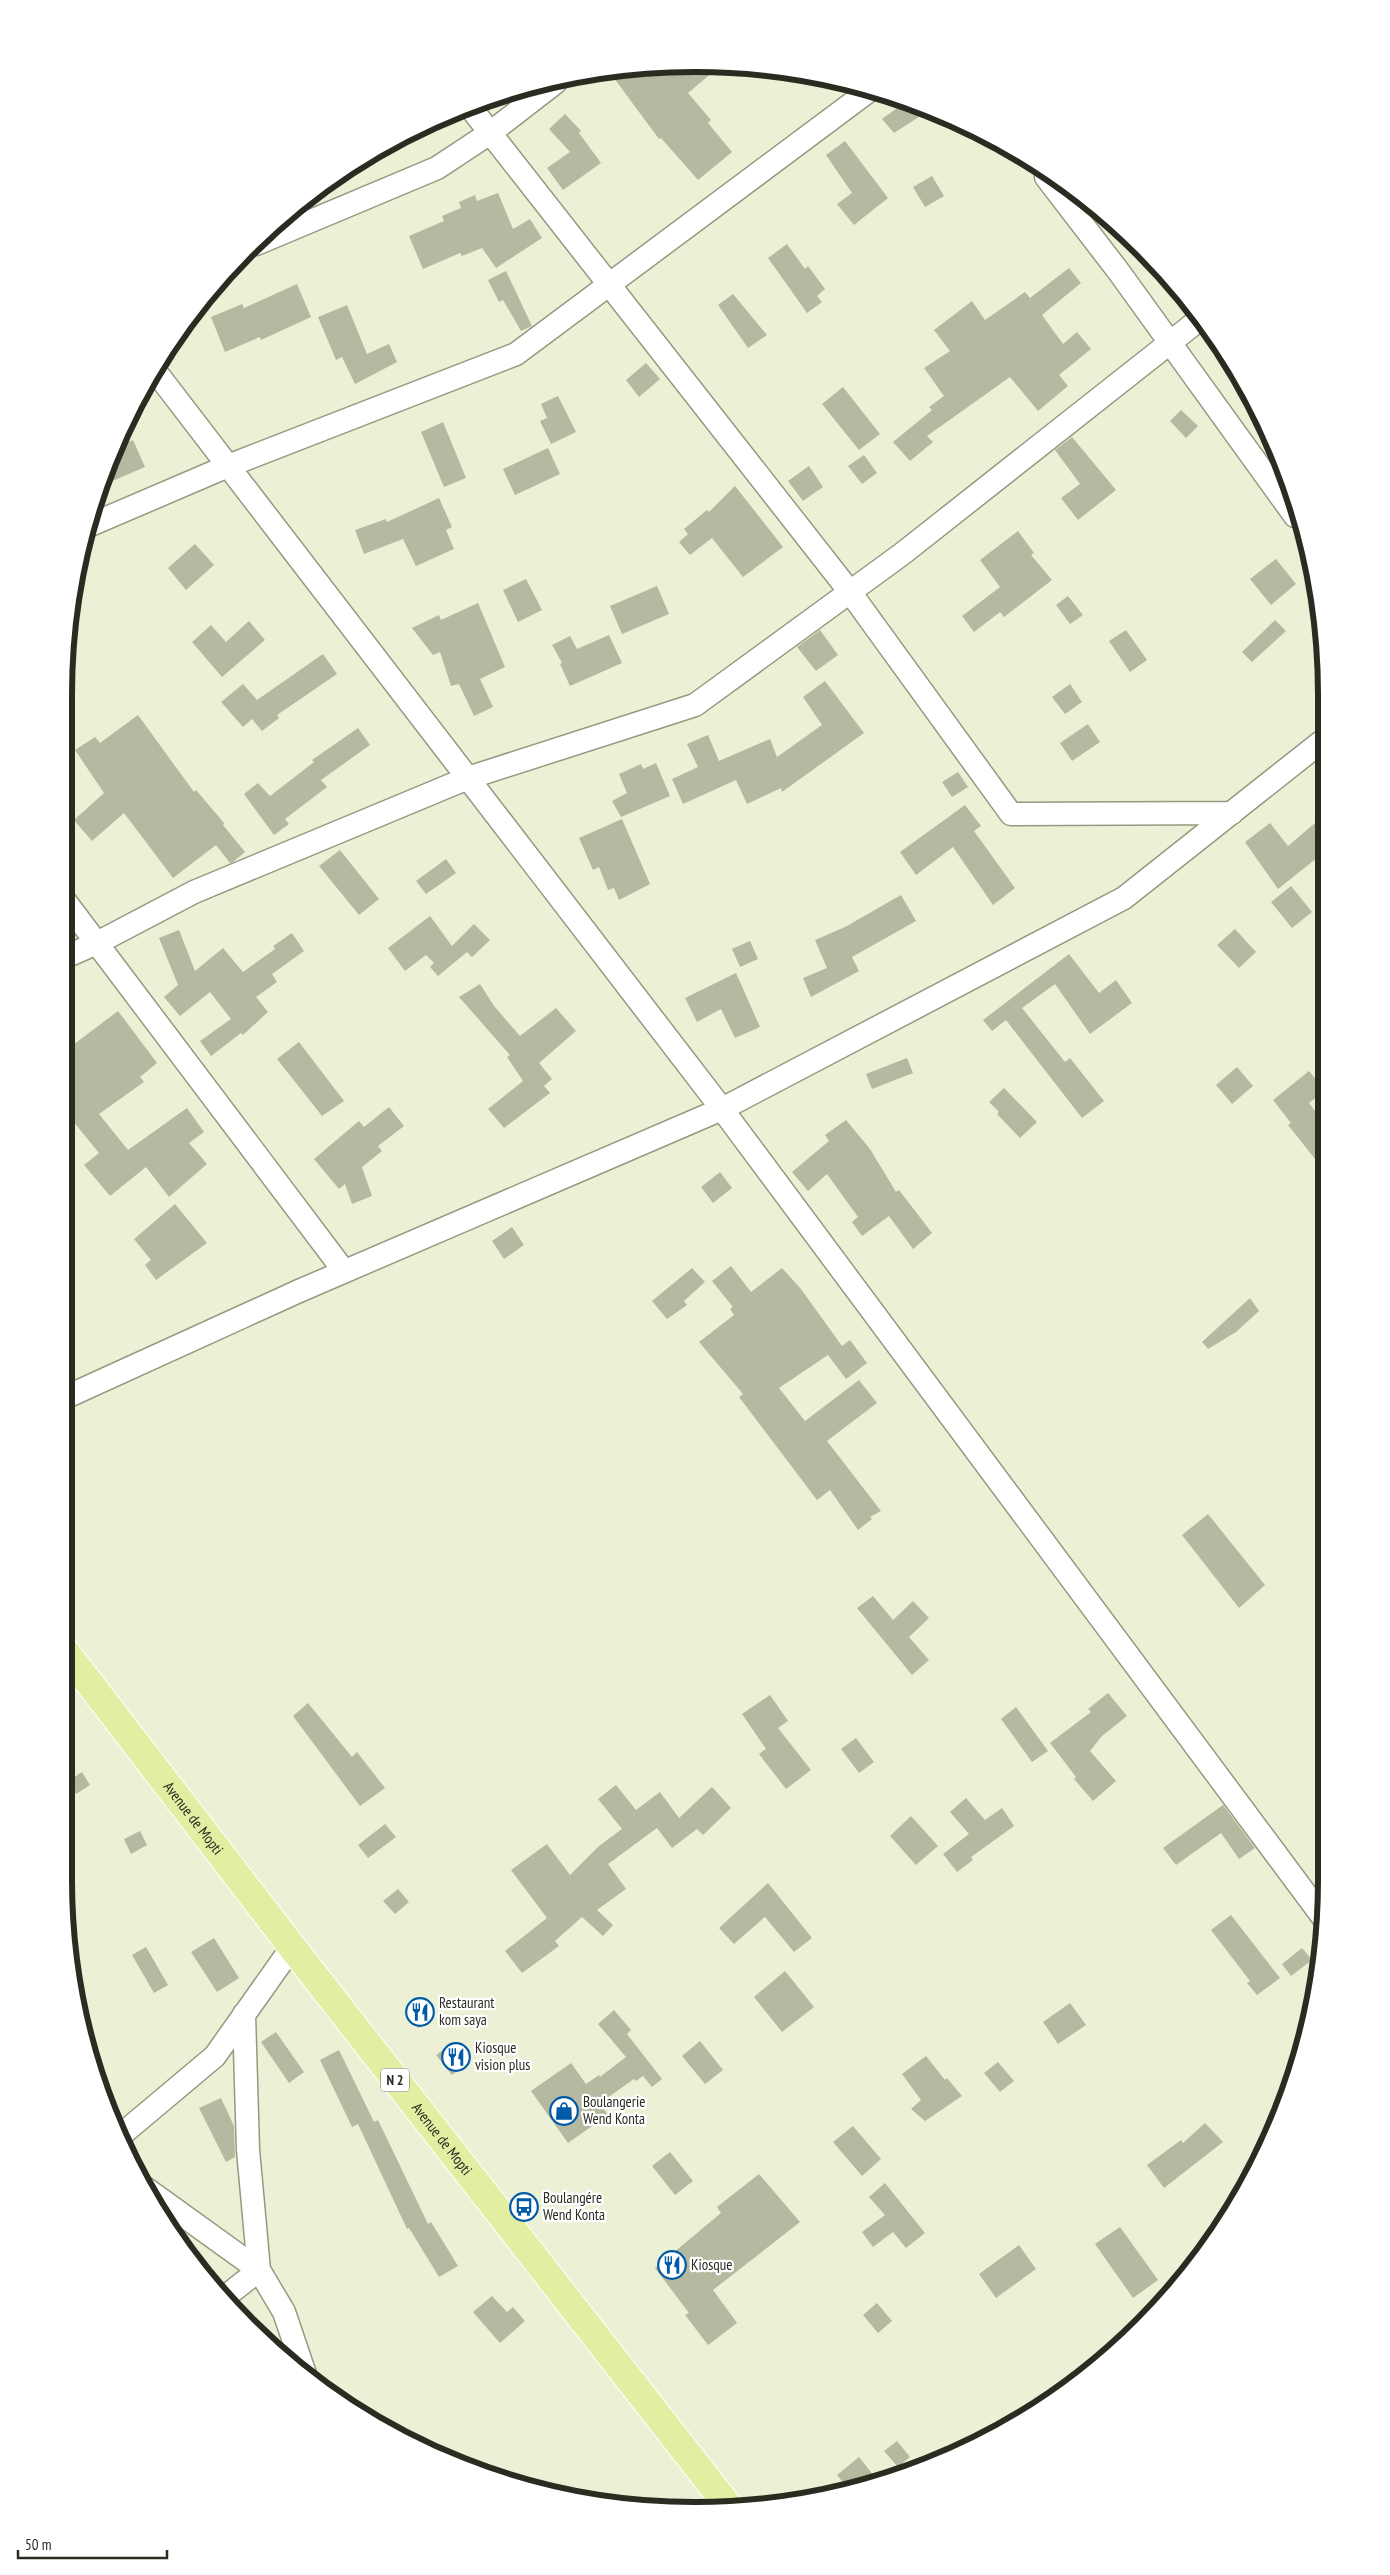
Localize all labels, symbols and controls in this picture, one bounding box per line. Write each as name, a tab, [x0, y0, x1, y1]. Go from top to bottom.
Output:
street label: Avenue de Mopti	[159, 1778, 228, 1858]
place label: Restaurant kom saya	[439, 1993, 494, 2029]
restaurant icon: Restaurant kom saya	[405, 1997, 435, 2027]
place label: Kiosque vision plus	[475, 2038, 530, 2074]
restaurant icon: Kiosque vision plus	[441, 2042, 471, 2072]
road number: N 2	[381, 2068, 409, 2092]
place label: Boulangerie Wend Konta	[583, 2092, 645, 2128]
shop icon: Boulangerie Wend Konta	[549, 2096, 579, 2126]
street label: Avenue de Mopti	[408, 2099, 477, 2179]
place label: Boulangére Wend Konta	[543, 2188, 605, 2224]
bus stop icon: Boulangére Wend Konta	[509, 2192, 539, 2222]
restaurant icon: Kiosque	[657, 2250, 687, 2280]
place label: Kiosque	[691, 2255, 732, 2274]
scale bar	[18, 2528, 166, 2560]
text: 50 m	[25, 2535, 51, 2554]

